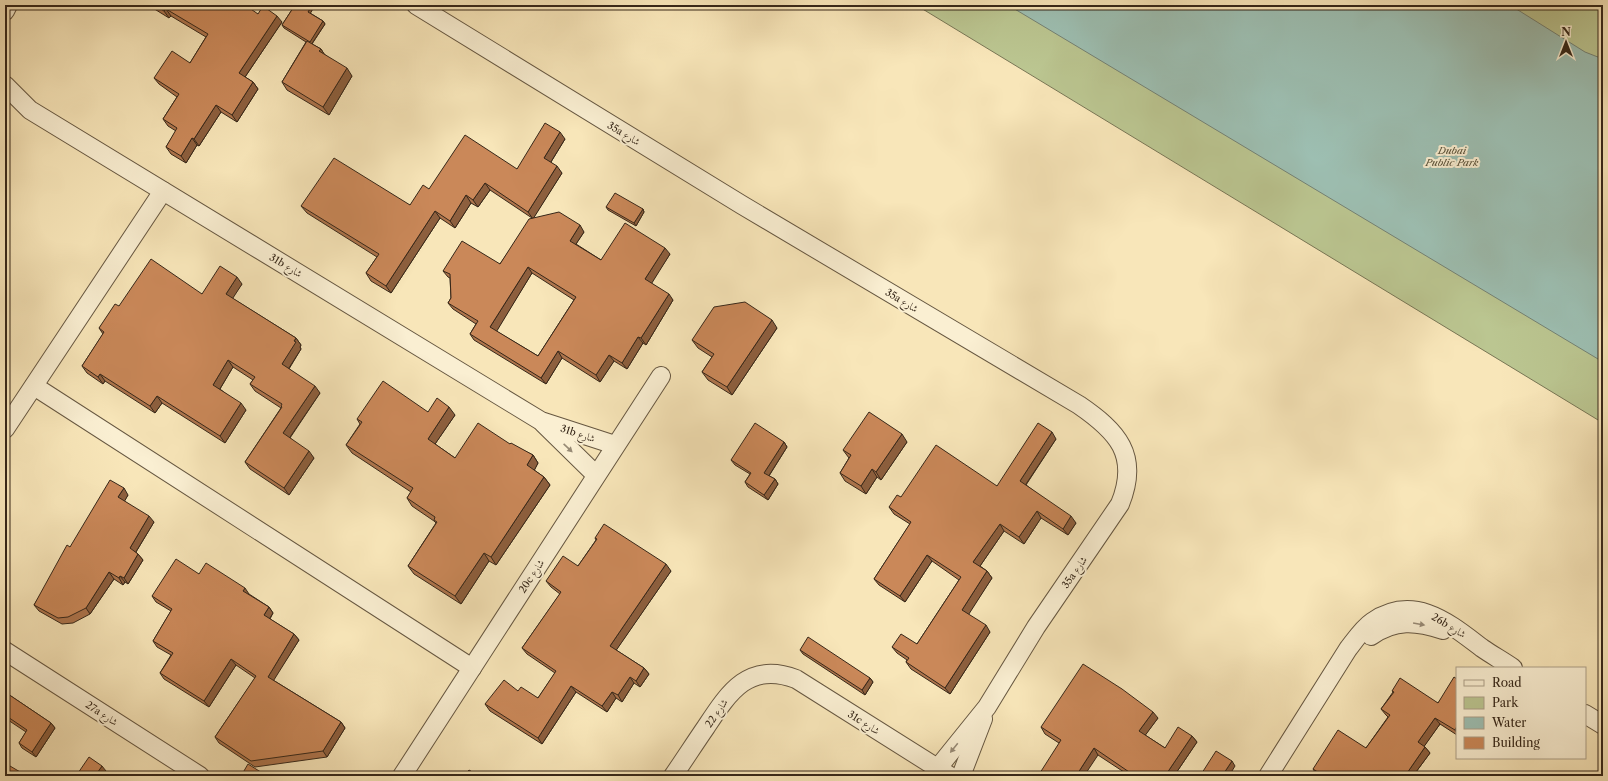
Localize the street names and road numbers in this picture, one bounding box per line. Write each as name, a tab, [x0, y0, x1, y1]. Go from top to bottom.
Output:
street label: 35a شارع	[603, 119, 643, 151]
street label: 31b شارع	[266, 251, 305, 283]
street label: 35a شارع	[881, 286, 921, 318]
street label: 31b شارع	[558, 422, 597, 448]
street label: 35a شارع	[1059, 554, 1093, 593]
street label: 20c شارع	[516, 557, 550, 597]
street label: 26b شارع	[1428, 610, 1469, 643]
street label: شارع 22	[702, 696, 733, 732]
street label: 27a شارع	[82, 698, 121, 731]
street label: 31c شارع	[844, 708, 882, 740]

